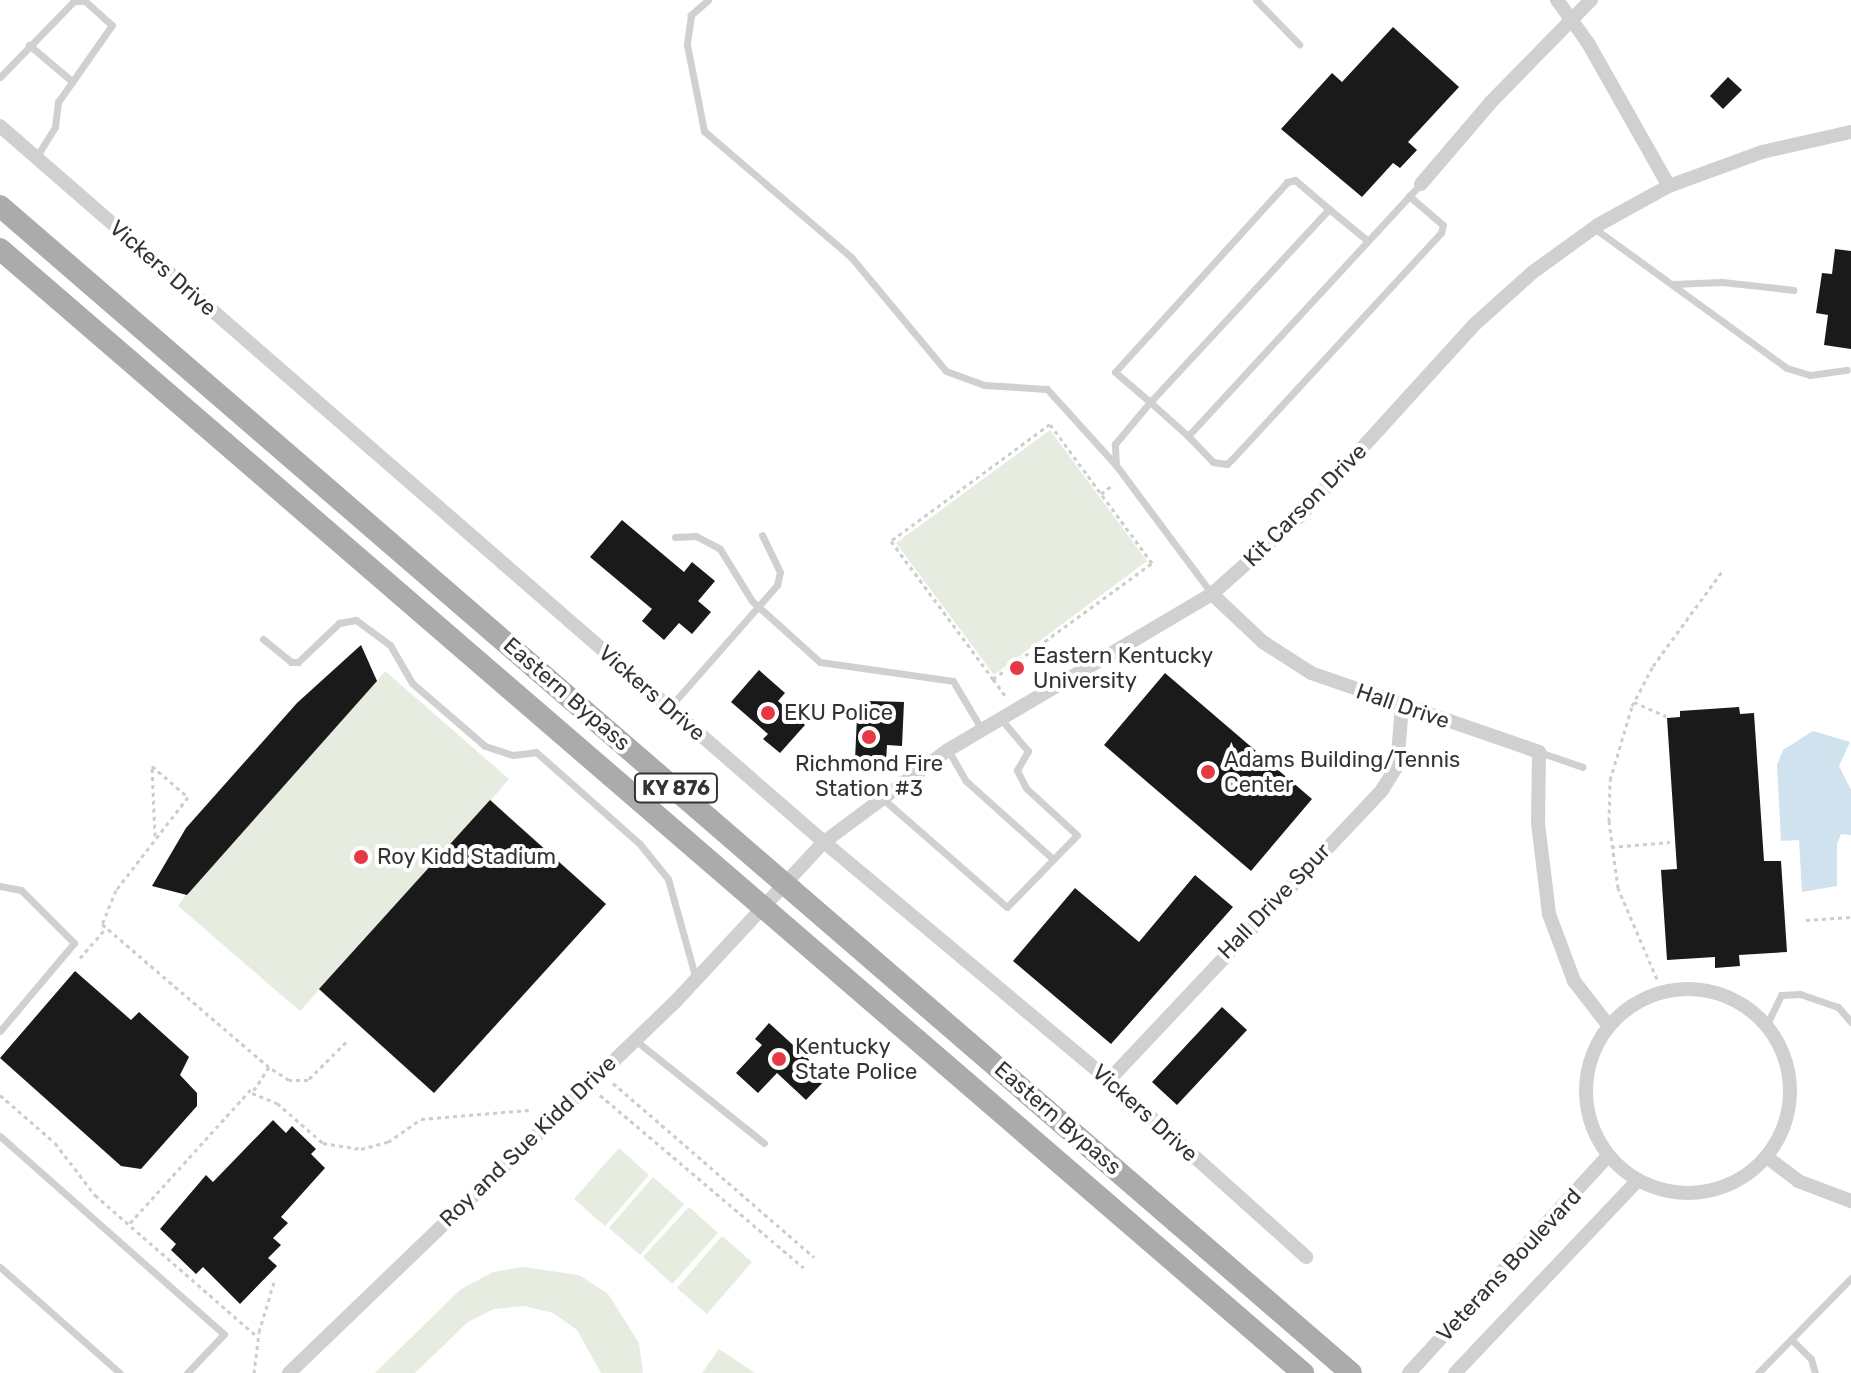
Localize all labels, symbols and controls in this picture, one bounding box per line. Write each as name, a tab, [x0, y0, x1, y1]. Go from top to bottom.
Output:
street label: Vickers Drive	[104, 214, 222, 322]
street label: Kit Carson Drive	[1238, 438, 1372, 572]
street label: Eastern Bypass	[498, 632, 636, 756]
street label: Vickers Drive	[593, 639, 711, 747]
place label: Eastern Kentucky University	[1033, 642, 1213, 694]
marker: Eastern Kentucky University	[1008, 659, 1026, 677]
street label: Hall Drive	[1353, 678, 1453, 734]
place label: EKU Police	[784, 700, 893, 726]
marker: EKU Police	[759, 704, 777, 722]
marker: Richmond Fire Station #3	[860, 728, 878, 746]
place label: Adams Building/Tennis Center	[1224, 746, 1460, 798]
place label: Richmond Fire Station #3	[795, 750, 943, 802]
marker: Adams Building/Tennis Center	[1199, 763, 1217, 781]
road number: KY 876	[632, 772, 720, 804]
street label: Hall Drive Spur	[1212, 838, 1336, 964]
place label: Roy Kidd Stadium	[377, 844, 557, 870]
marker: Roy Kidd Stadium	[352, 848, 370, 866]
place label: Kentucky State Police	[795, 1033, 917, 1084]
street label: Roy and Sue Kidd Drive	[434, 1050, 622, 1232]
marker: Kentucky State Police	[770, 1050, 788, 1068]
street label: Eastern Bypass	[989, 1056, 1127, 1180]
street label: Vickers Drive	[1087, 1059, 1203, 1167]
street label: Veterans Boulevard	[1431, 1183, 1587, 1347]

